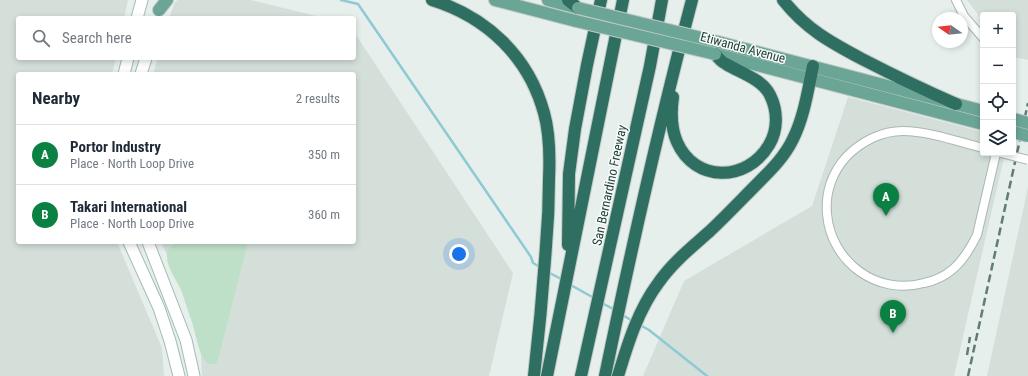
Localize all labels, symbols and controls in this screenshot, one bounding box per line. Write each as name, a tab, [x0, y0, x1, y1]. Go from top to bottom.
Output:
north arrow	[932, 12, 968, 48]
map controls	[980, 12, 1016, 156]
button: +	[980, 12, 1016, 48]
search box	[16, 16, 356, 60]
icon: search	[30, 27, 52, 49]
text: Search here	[62, 29, 132, 47]
street label: Etiwanda Avenue	[699, 29, 787, 66]
button: −	[980, 48, 1016, 84]
button: locate	[980, 84, 1016, 120]
text: Nearby	[32, 88, 80, 108]
text: 2 results	[296, 91, 340, 106]
button: layers	[980, 120, 1016, 156]
street label: San Bernardino Freeway	[589, 123, 630, 247]
text: Portor Industry	[70, 138, 161, 156]
text: A	[41, 147, 49, 162]
text: 350 m	[308, 147, 340, 162]
text: Place · North Loop Drive	[70, 156, 194, 171]
pin: A	[873, 183, 899, 216]
text: Takari International	[70, 198, 187, 216]
text: B	[41, 207, 49, 222]
text: 360 m	[308, 207, 340, 222]
text: Place · North Loop Drive	[70, 216, 194, 231]
your location	[449, 244, 469, 264]
pin: B	[880, 300, 906, 333]

